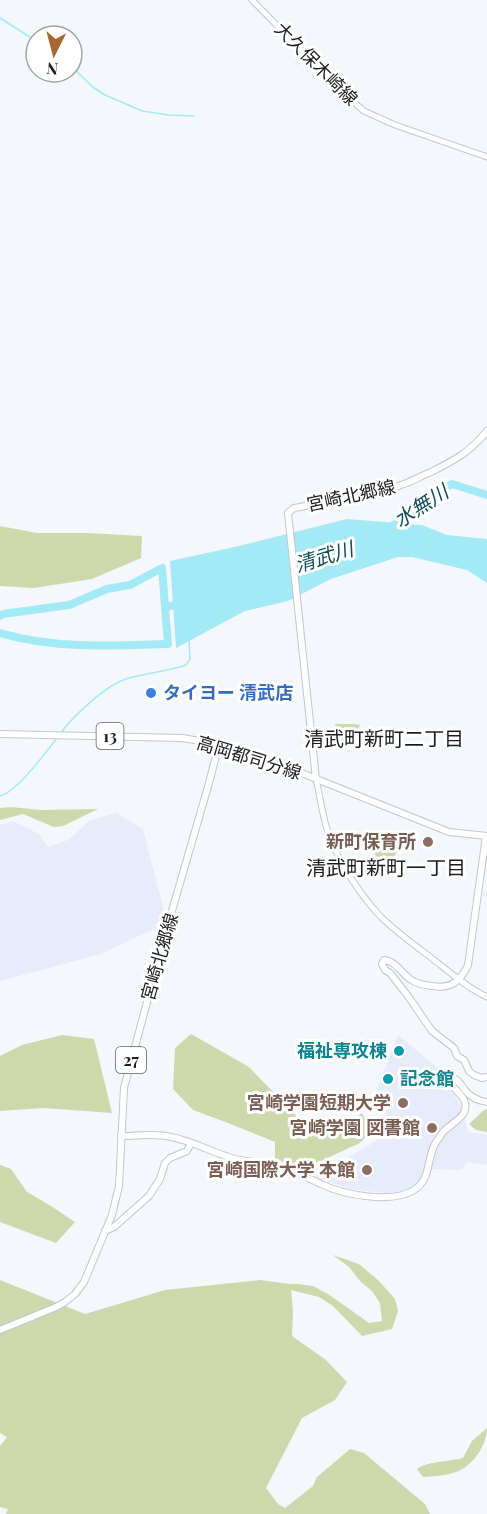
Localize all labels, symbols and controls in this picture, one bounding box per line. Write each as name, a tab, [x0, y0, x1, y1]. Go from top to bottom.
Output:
street label: 大久保木崎線	[270, 17, 363, 110]
north arrow	[24, 24, 84, 84]
text: N	[45, 58, 59, 80]
street label: 宮崎北郷線	[304, 474, 397, 516]
water label: 水無川	[388, 476, 454, 532]
water label: 清武川	[291, 533, 358, 577]
place label: タイヨー 清武店	[163, 680, 293, 704]
marker: タイヨー 清武店	[144, 686, 158, 700]
road number: 13	[96, 723, 124, 749]
district label: 清武町新町二丁目	[304, 724, 464, 751]
street label: 高岡都司分線	[194, 730, 304, 784]
place label: 新町保育所	[326, 829, 416, 853]
marker: 新町保育所	[421, 835, 435, 849]
district label: 清武町新町一丁目	[306, 853, 466, 880]
street label: 宮崎北郷線	[135, 910, 183, 1003]
place label: 福祉専攻棟	[297, 1038, 387, 1062]
marker: 福祉専攻棟	[392, 1044, 406, 1058]
road number: 27	[116, 1047, 146, 1073]
place label: 記念館	[400, 1066, 454, 1090]
marker: 記念館	[381, 1072, 395, 1086]
place label: 宮崎学園短期大学	[247, 1090, 391, 1114]
marker: 宮崎学園短期大学	[396, 1096, 410, 1110]
place label: 宮崎学園 図書館	[290, 1115, 420, 1139]
marker: 宮崎学園 図書館	[425, 1121, 439, 1135]
place label: 宮崎国際大学 本館	[207, 1157, 355, 1181]
marker: 宮崎国際大学 本館	[360, 1163, 374, 1177]

